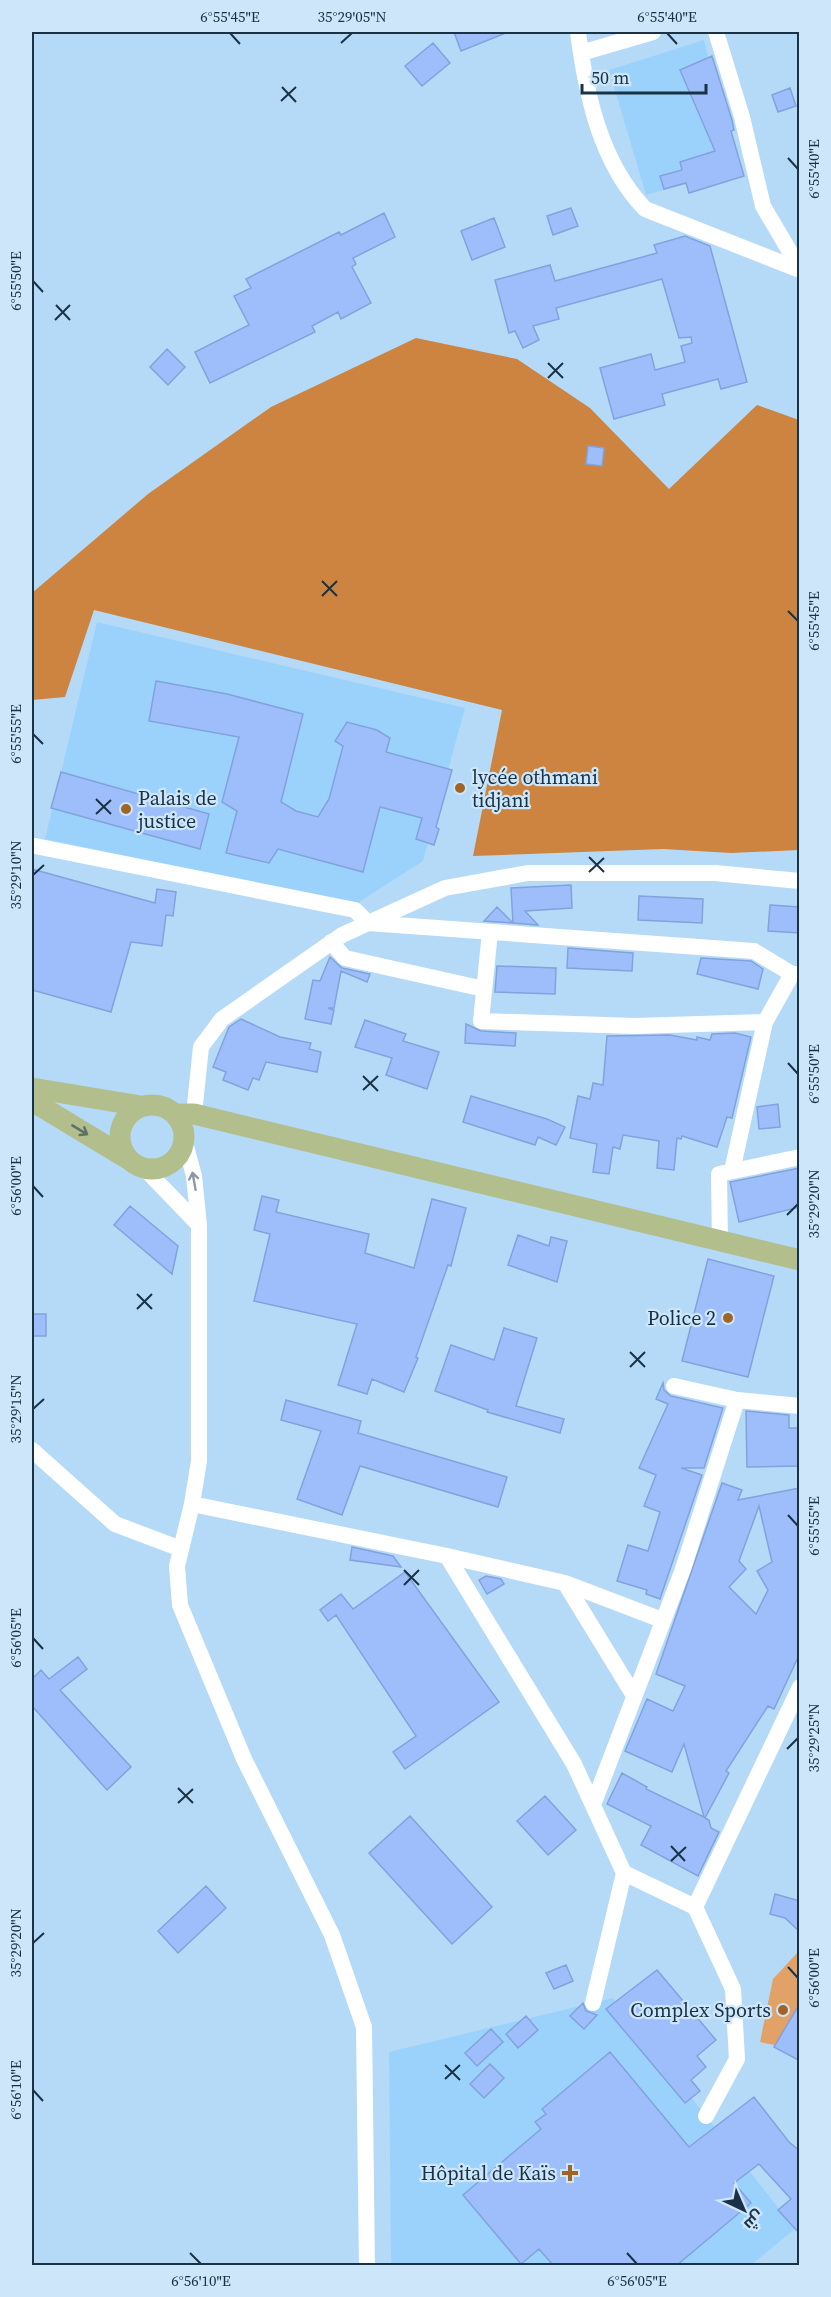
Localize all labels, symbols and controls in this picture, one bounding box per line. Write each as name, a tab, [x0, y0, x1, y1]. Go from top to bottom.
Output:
text: 6°55'45"E	[200, 6, 260, 27]
text: 35°29'05"N	[317, 6, 387, 27]
text: 6°55'40"E	[637, 6, 697, 27]
scale bar	[582, 57, 706, 95]
text: 50 m	[591, 65, 629, 90]
text: 6°55'40"E	[803, 139, 824, 199]
text: 6°55'50"E	[5, 251, 26, 311]
text: 6°55'45"E	[803, 591, 824, 651]
text: 6°55'55"E	[5, 704, 26, 764]
place label: lycée othmani tidjani	[472, 763, 598, 814]
marker: lycée othmani tidjani	[453, 781, 467, 795]
place label: Palais de justice	[136, 784, 217, 835]
marker: Palais de justice	[119, 802, 133, 816]
text: 35°29'10"N	[5, 840, 26, 910]
text: 6°55'50"E	[803, 1044, 824, 1104]
one-way arrow	[71, 1125, 88, 1137]
text: 6°56'00"E	[5, 1156, 26, 1216]
text: 35°29'20"N	[803, 1169, 824, 1239]
one-way arrow	[188, 1172, 199, 1192]
place label: Police 2	[647, 1304, 716, 1332]
marker: Police 2	[721, 1311, 735, 1325]
text: 35°29'15"N	[5, 1374, 26, 1444]
text: 6°55'55"E	[803, 1496, 824, 1556]
text: 6°56'05"E	[5, 1608, 26, 1668]
text: 35°29'25"N	[803, 1703, 824, 1773]
text: 35°29'20"N	[5, 1908, 26, 1978]
text: 6°56'00"E	[803, 1948, 824, 2008]
place label: Complex Sports	[630, 1996, 771, 2024]
marker: Complex Sports	[776, 2003, 790, 2017]
text: 6°56'10"E	[5, 2060, 26, 2120]
place label: Hôpital de Kaïs	[421, 2159, 556, 2187]
marker: Hôpital de Kaïs	[561, 2164, 579, 2182]
north arrow	[714, 2180, 774, 2240]
text: ش	[739, 2206, 769, 2236]
text: 6°56'10"E	[171, 2270, 231, 2291]
text: 6°56'05"E	[607, 2270, 667, 2291]

